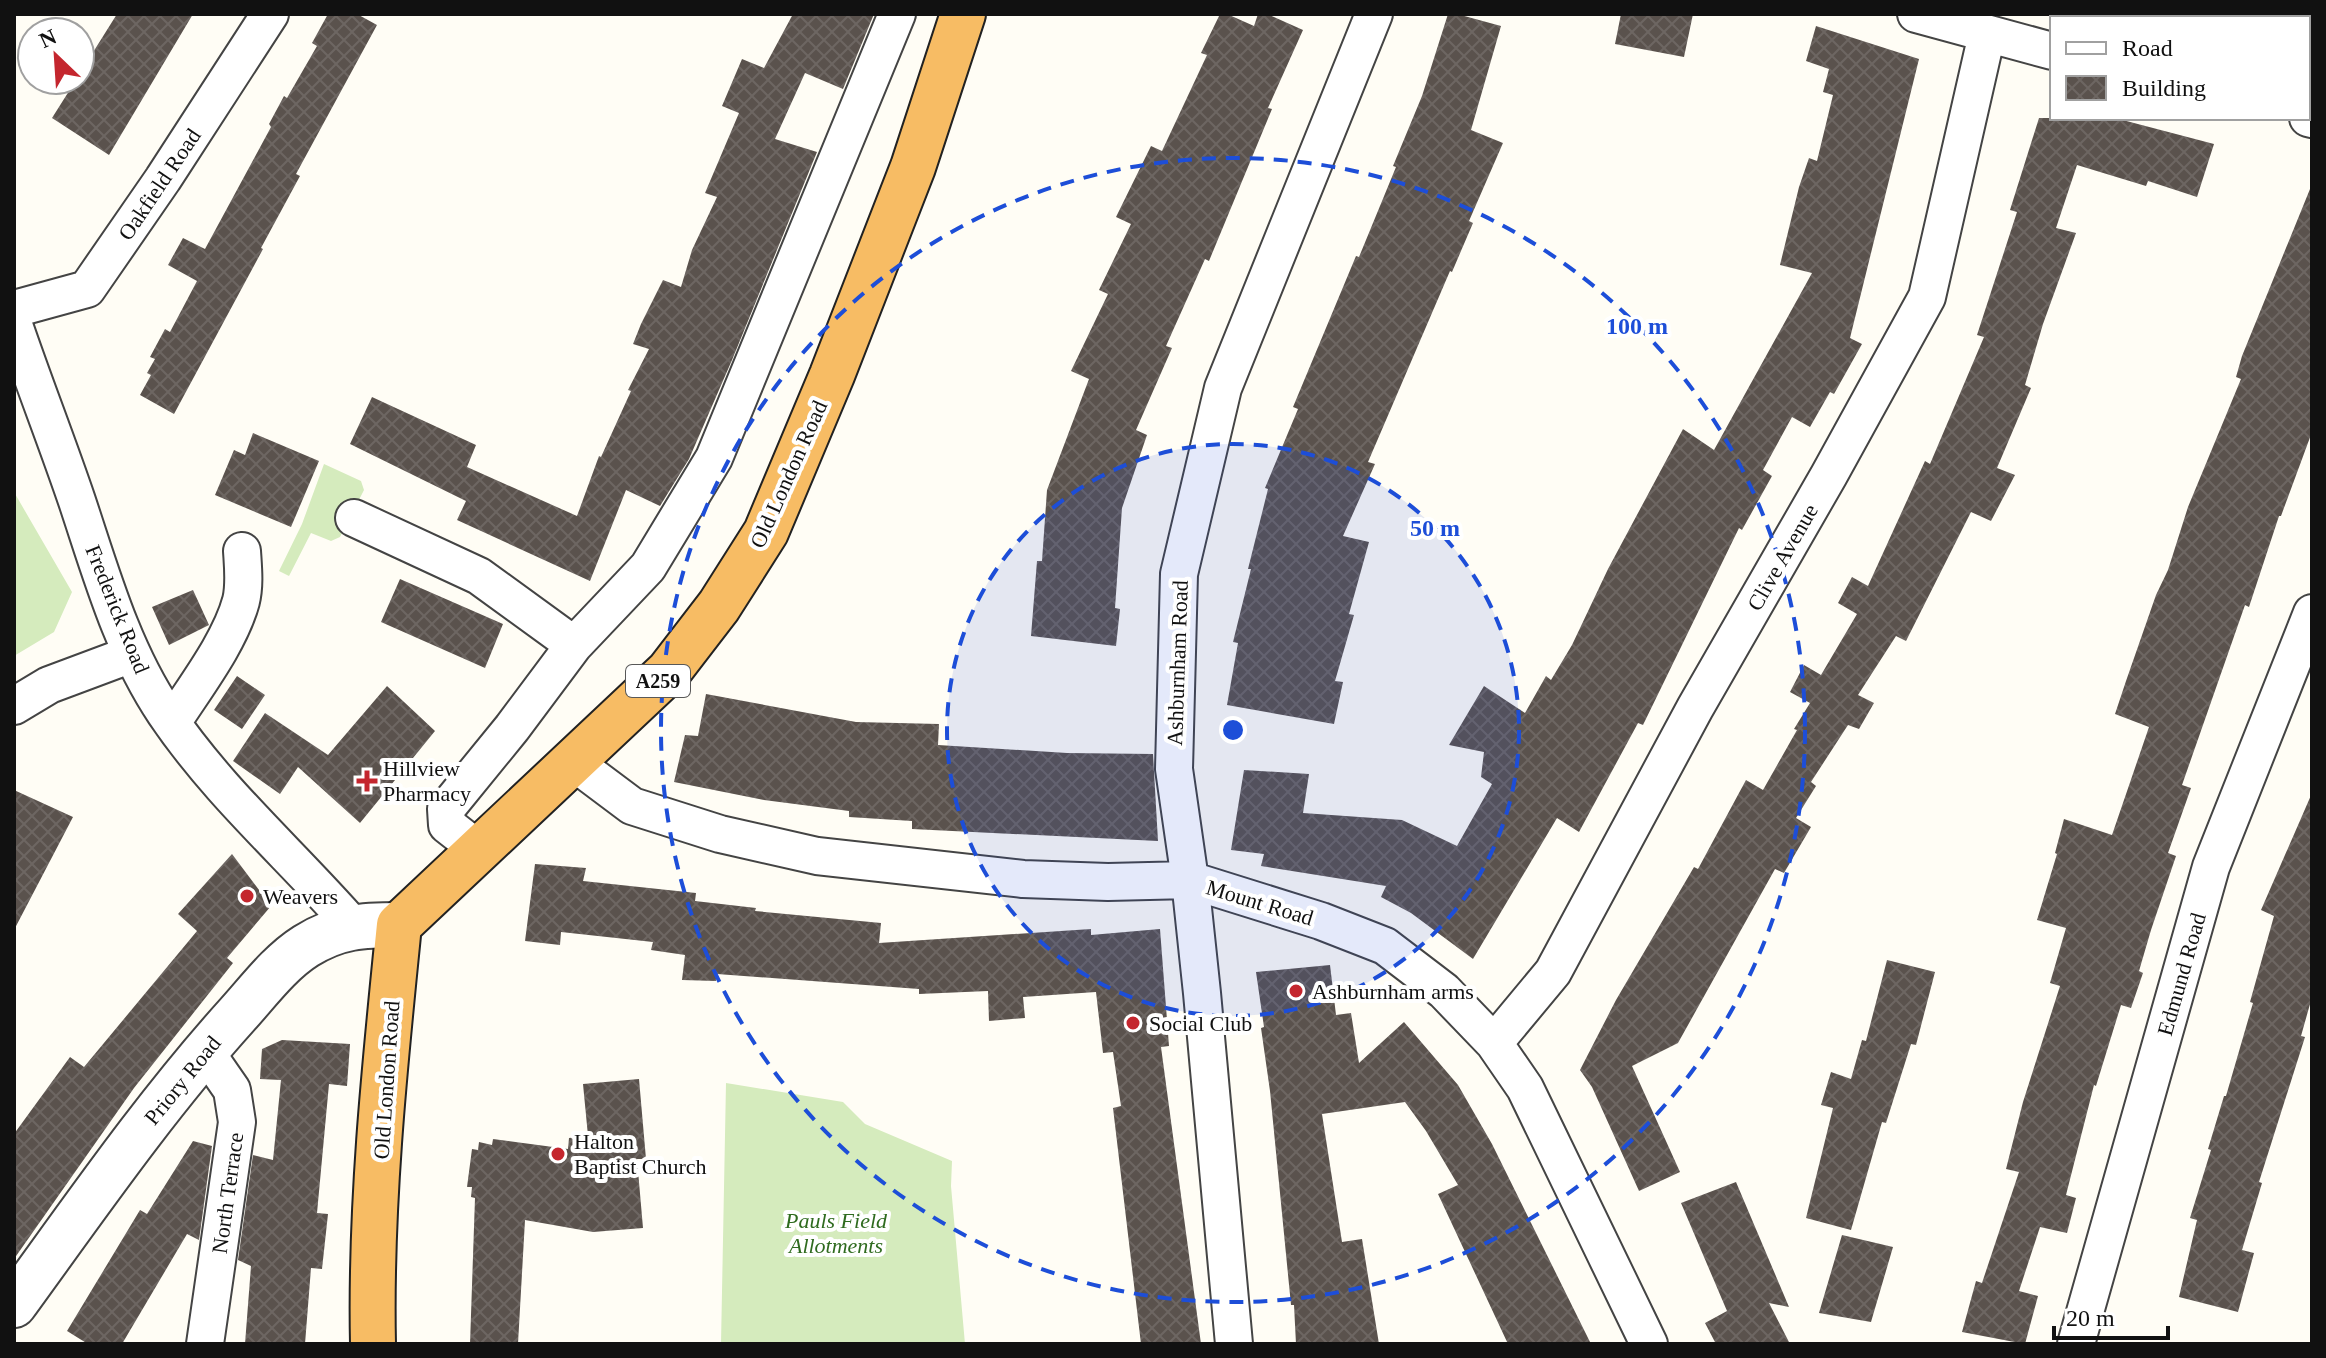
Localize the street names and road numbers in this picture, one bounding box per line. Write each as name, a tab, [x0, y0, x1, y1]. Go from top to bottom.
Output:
street label: Oakfield Road	[113, 124, 206, 245]
street label: Old London Road	[745, 397, 832, 552]
street label: Clive Avenue	[1742, 500, 1823, 615]
street label: Frederick Road	[80, 541, 155, 677]
street label: Ashburnham Road	[1162, 580, 1193, 746]
road number: A259	[626, 665, 690, 697]
street label: Mount Road	[1203, 874, 1316, 931]
street label: Edmund Road	[2152, 910, 2211, 1038]
street label: Old London Road	[368, 1000, 405, 1160]
street label: Priory Road	[139, 1031, 226, 1130]
street label: North Terrace	[207, 1131, 248, 1255]

